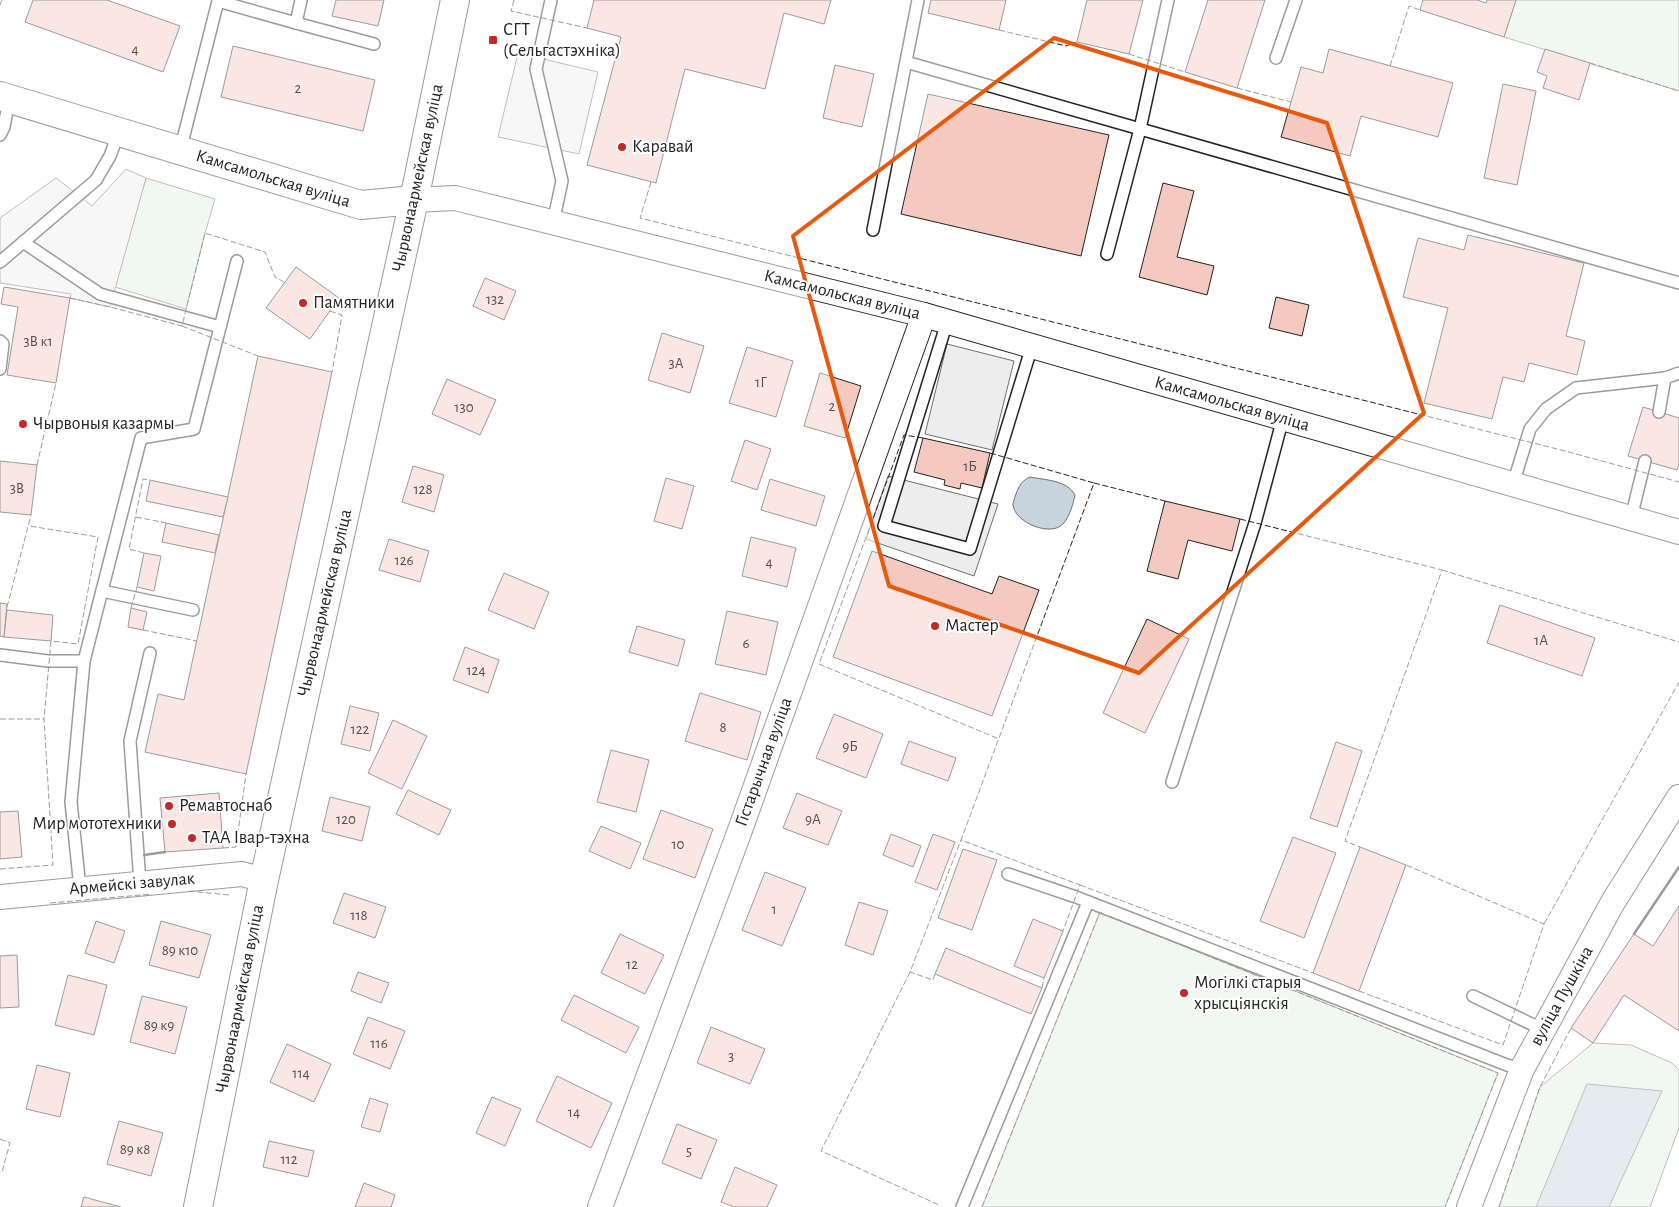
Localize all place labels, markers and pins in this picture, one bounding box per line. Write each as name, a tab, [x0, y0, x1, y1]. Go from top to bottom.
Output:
place label: СГТ (Сельгастэхніка)	[503, 21, 621, 60]
marker: СГТ (Сельгастэхніка)	[487, 34, 499, 46]
place label: Каравай	[632, 138, 694, 156]
marker: Каравай	[616, 141, 628, 153]
place label: Памятники	[313, 294, 395, 312]
marker: Памятники	[297, 297, 309, 309]
place label: Чырвоныя казармы	[33, 415, 175, 433]
marker: Чырвоныя казармы	[17, 418, 29, 430]
place label: Мастер	[945, 617, 999, 635]
marker: Мастер	[929, 620, 941, 632]
place label: Ремавтоснаб	[179, 796, 272, 815]
marker: Ремавтоснаб	[163, 800, 175, 812]
place label: Мир мототехники	[32, 815, 162, 833]
marker: Мир мототехники	[166, 818, 178, 830]
place label: ТАА Івар-тэхна	[202, 829, 310, 847]
marker: ТАА Івар-тэхна	[186, 832, 198, 844]
place label: Могілкі старыя хрысціянскія	[1194, 974, 1302, 1013]
marker: Могілкі старыя хрысціянскія	[1178, 987, 1190, 999]

